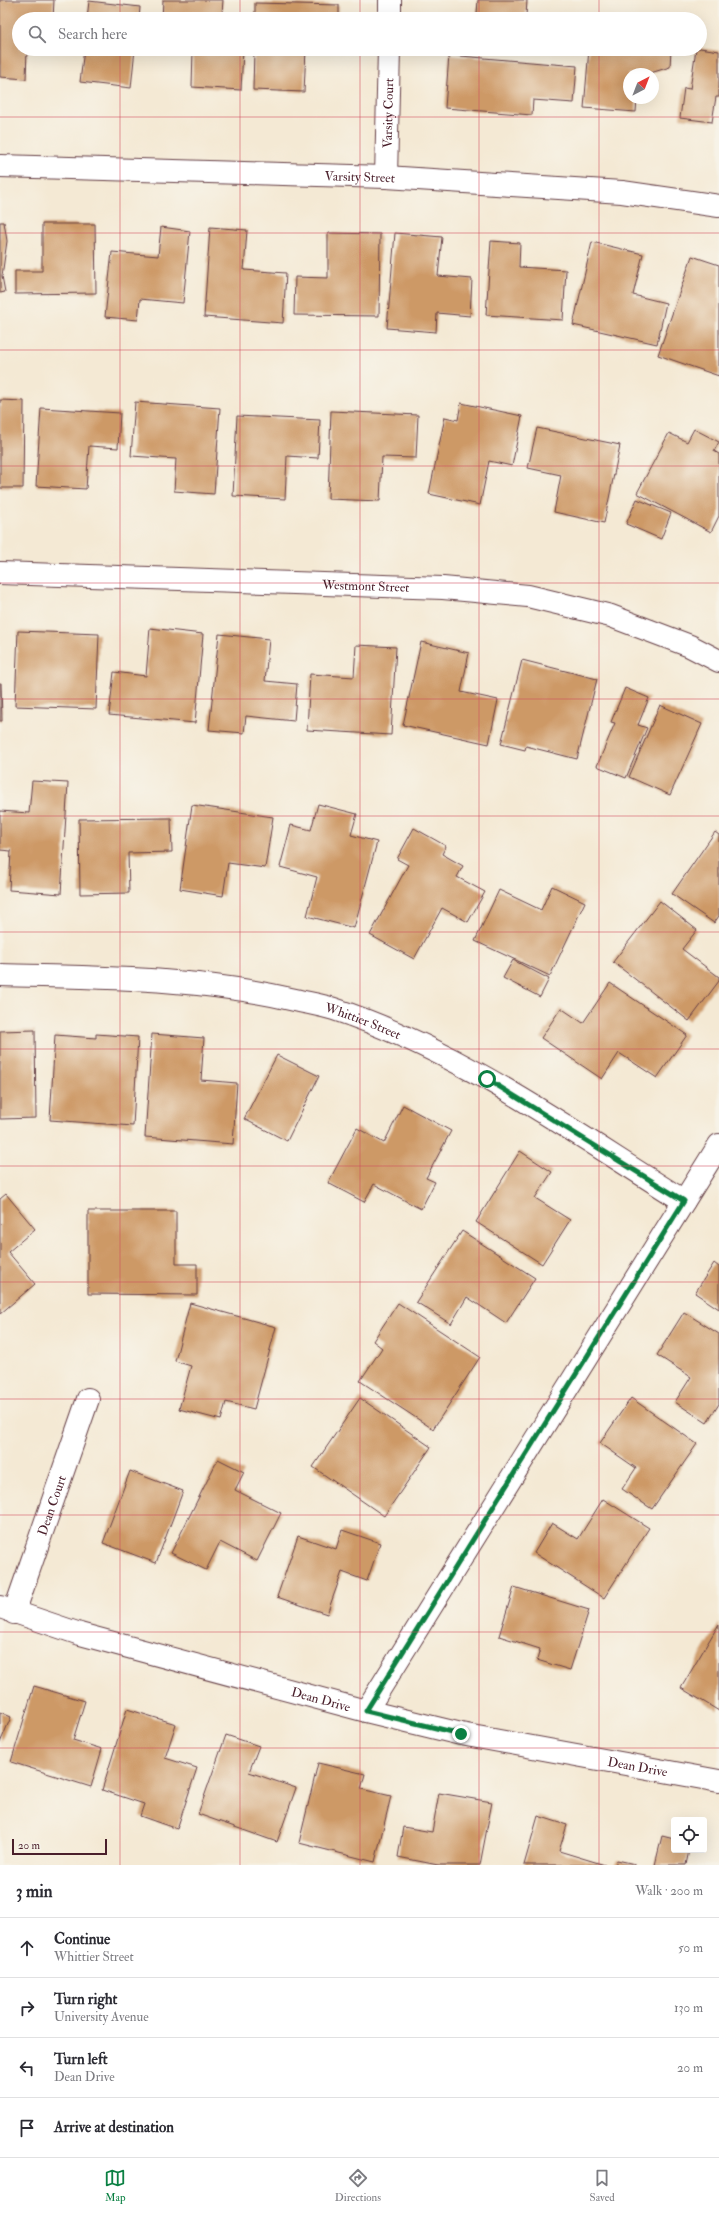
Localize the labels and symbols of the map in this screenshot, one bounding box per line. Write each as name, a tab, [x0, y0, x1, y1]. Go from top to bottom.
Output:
north arrow	[623, 68, 659, 104]
street label: Varsity Court	[380, 78, 398, 148]
street label: Varsity Street	[325, 168, 395, 187]
street label: Westmont Street	[321, 577, 410, 596]
street label: Whittier Street	[322, 1000, 403, 1043]
route start	[478, 1070, 496, 1088]
street label: Dean Court	[34, 1473, 70, 1538]
street label: Dean Drive	[289, 1684, 353, 1716]
route end	[452, 1725, 470, 1743]
street label: Dean Drive	[606, 1754, 669, 1781]
scale bar	[12, 1837, 107, 1856]

